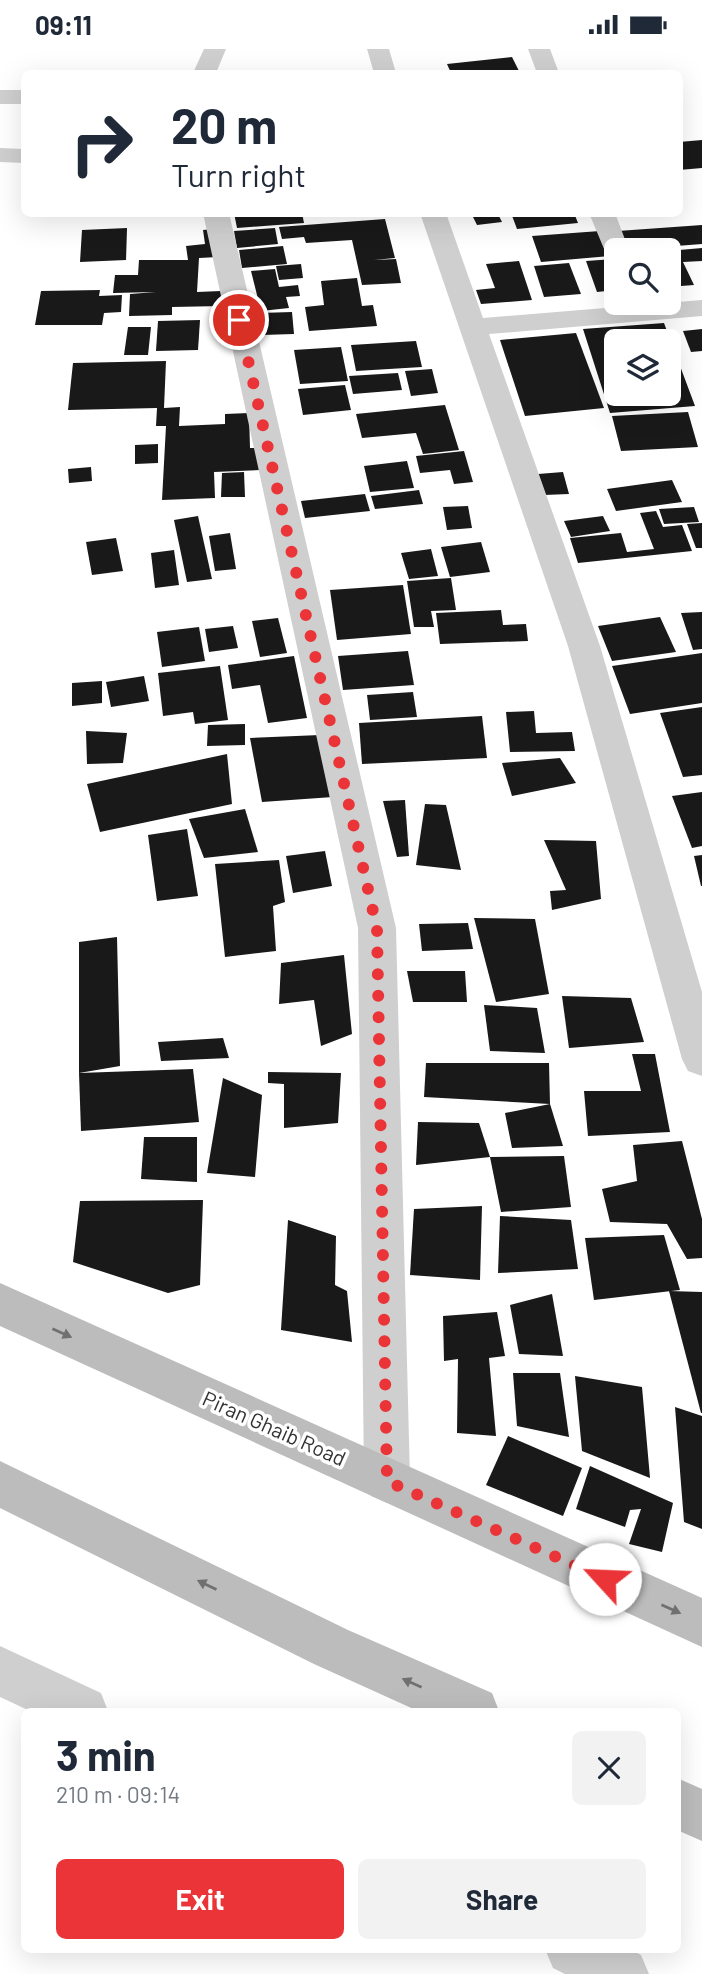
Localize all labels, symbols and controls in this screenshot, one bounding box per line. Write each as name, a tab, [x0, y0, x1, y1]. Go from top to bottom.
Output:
text: 09:11	[35, 9, 92, 40]
text: 20 m	[171, 95, 277, 154]
icon: right	[56, 98, 147, 189]
text: Turn right	[171, 155, 306, 193]
map controls	[604, 238, 681, 406]
button: search	[604, 238, 681, 315]
pin	[209, 290, 269, 350]
icon: arrive	[220, 301, 258, 339]
button: layers	[604, 329, 681, 406]
one-way arrow	[52, 1327, 72, 1339]
street label: Piran Ghaib Road	[199, 1385, 350, 1470]
position arrow	[568, 1542, 642, 1616]
one-way arrow	[197, 1580, 217, 1591]
one-way arrow	[661, 1603, 681, 1615]
one-way arrow	[402, 1677, 422, 1689]
text: 3 min	[56, 1729, 156, 1779]
button: close	[572, 1731, 646, 1805]
text: 210 m · 09:14	[56, 1780, 180, 1808]
button: Exit	[56, 1859, 344, 1939]
button: Share	[358, 1859, 646, 1939]

